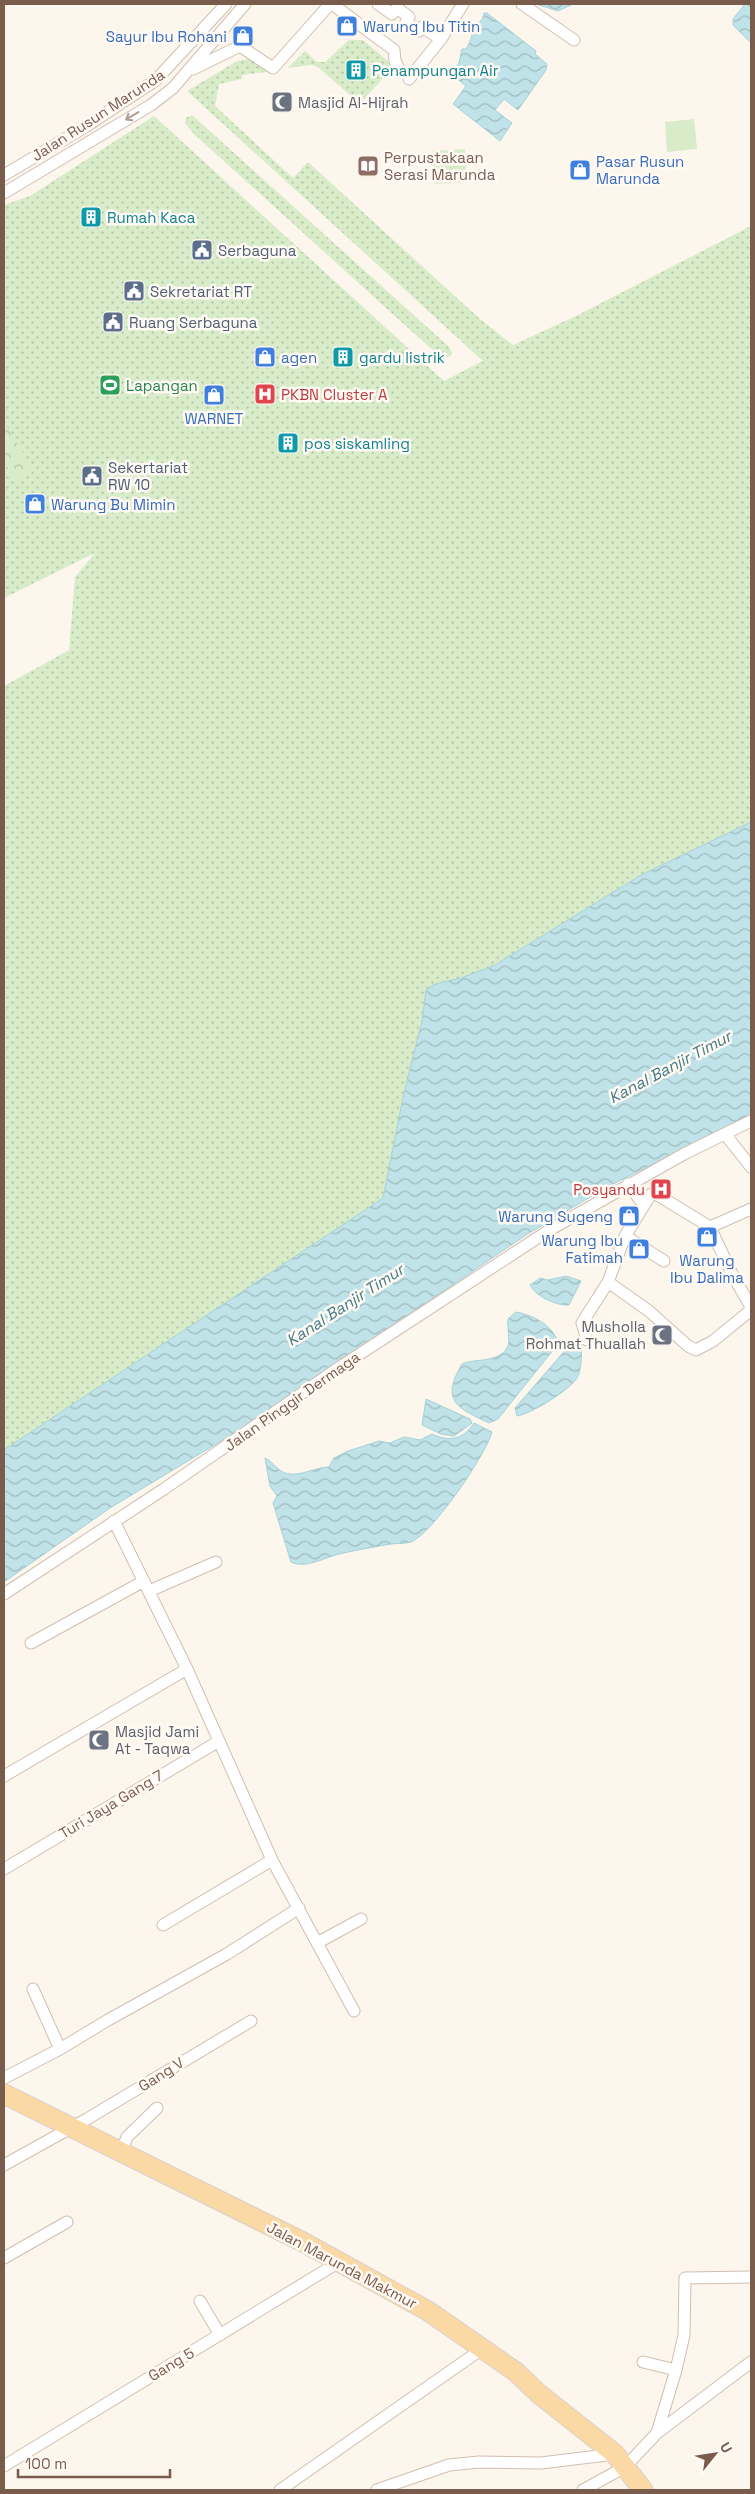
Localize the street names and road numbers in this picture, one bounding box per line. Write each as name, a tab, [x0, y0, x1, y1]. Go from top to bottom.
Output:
street label: Jalan Rusun Marunda	[28, 65, 169, 165]
street label: Jalan Pinggir Dermaga	[221, 1347, 364, 1455]
street label: Turi Jaya Gang 7	[55, 1765, 167, 1843]
street label: Gang V	[135, 2053, 187, 2095]
street label: Jalan Marunda Makmur	[264, 2217, 421, 2313]
street label: Gang 5	[145, 2343, 197, 2385]

